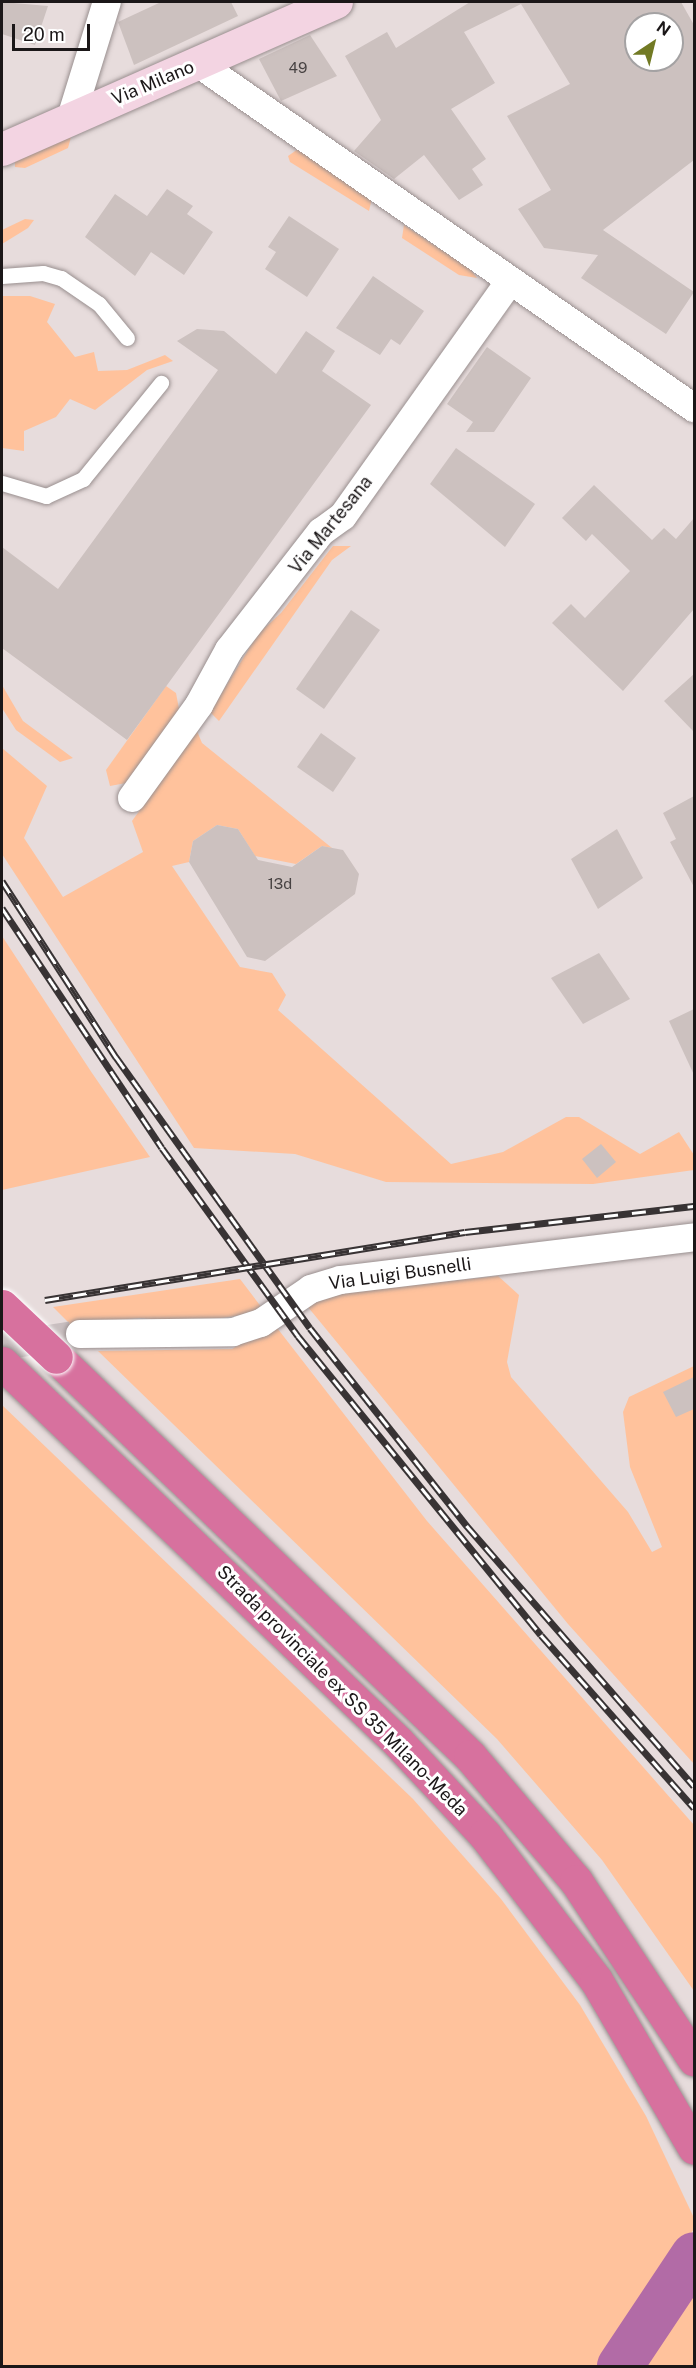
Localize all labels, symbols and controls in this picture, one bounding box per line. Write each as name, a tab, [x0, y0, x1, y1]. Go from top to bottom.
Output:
scale bar	[15, 12, 93, 50]
north arrow	[624, 12, 684, 72]
text: N	[653, 17, 674, 40]
text: 20 m	[23, 24, 65, 45]
street label: Via Milano	[109, 56, 197, 110]
house number: 49	[289, 59, 307, 77]
street label: Via Martesana	[285, 472, 377, 578]
house number: 13d	[268, 875, 292, 893]
street label: Via Luigi Busnelli	[327, 1253, 473, 1295]
street label: Strada provinciale ex SS 35 Milano-Meda	[212, 1561, 472, 1821]

